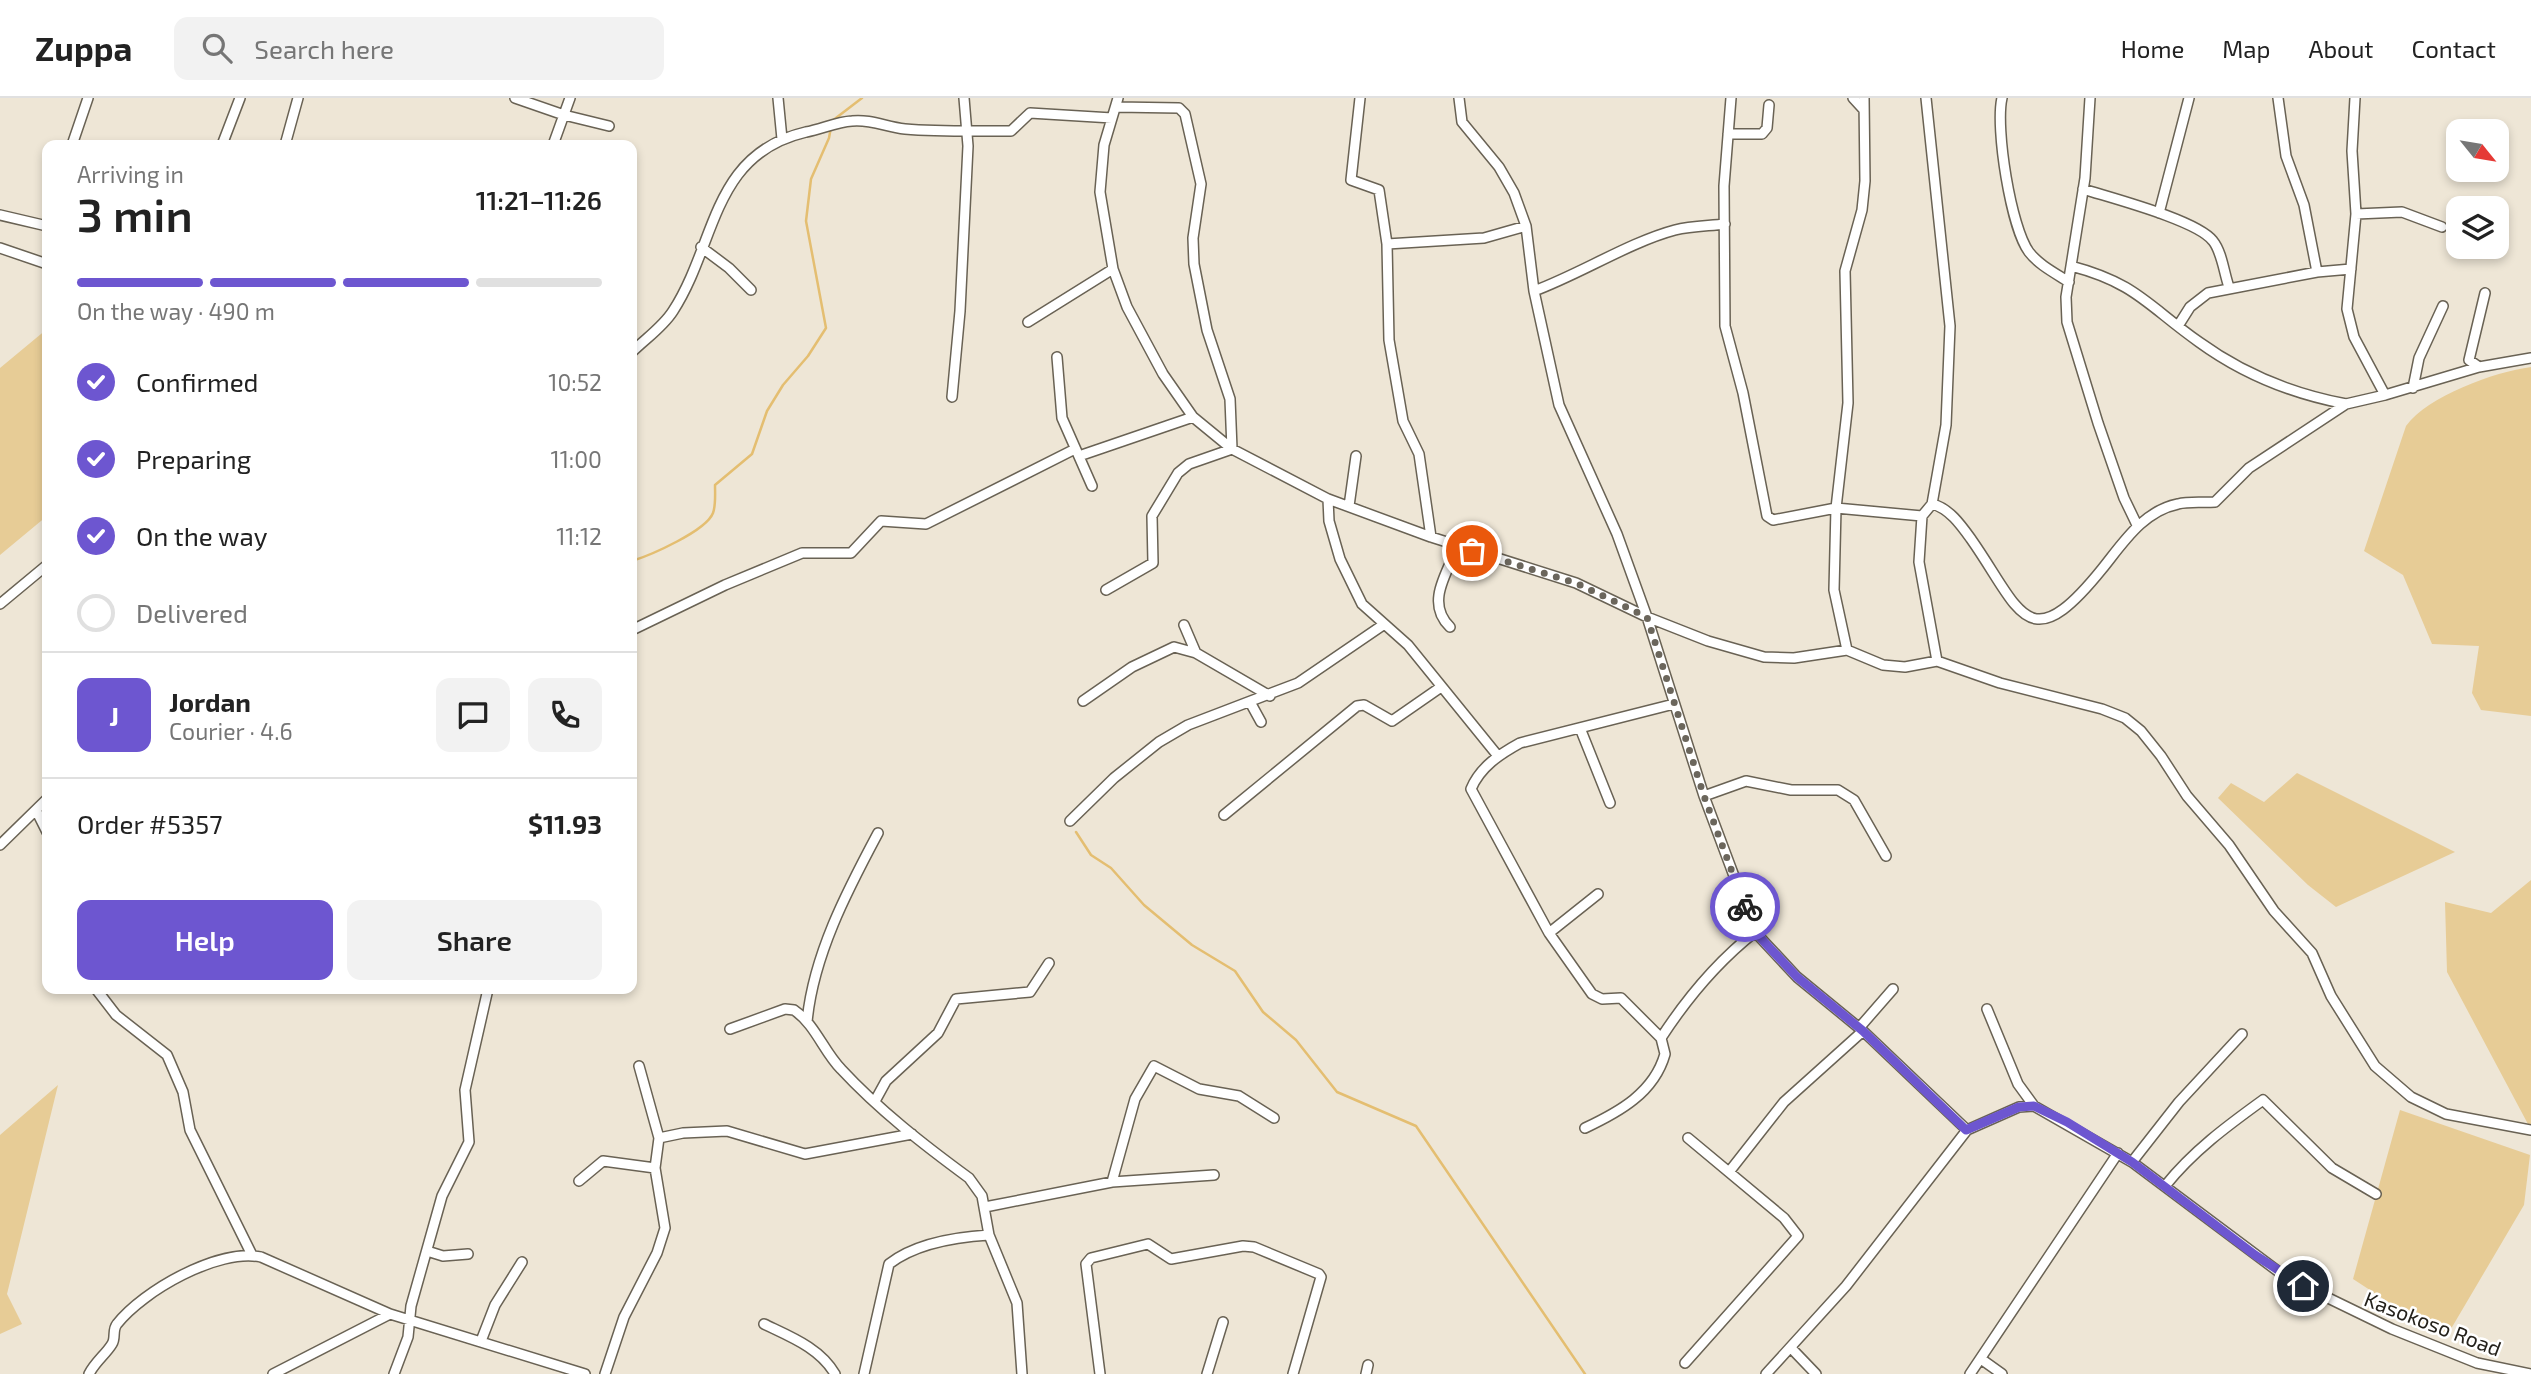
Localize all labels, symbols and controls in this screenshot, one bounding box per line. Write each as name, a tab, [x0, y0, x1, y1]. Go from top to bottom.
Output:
search box	[174, 17, 664, 80]
text: Zuppa	[35, 28, 132, 68]
icon: search	[198, 29, 236, 67]
text: Search here	[254, 33, 394, 64]
text: Home	[2121, 34, 2184, 63]
text: Map	[2222, 34, 2270, 63]
text: About	[2308, 34, 2374, 63]
text: Contact	[2412, 34, 2496, 63]
north arrow	[2446, 119, 2510, 182]
map controls	[2446, 119, 2509, 259]
text: Arriving in	[77, 160, 184, 188]
text: 11:21–11:26	[476, 184, 602, 215]
text: 3 min	[77, 186, 193, 241]
button: layers	[2446, 196, 2509, 259]
text: On the way · 490 m	[77, 297, 275, 325]
icon: check	[77, 363, 115, 401]
text: Confirmed	[136, 366, 259, 397]
text: 10:52	[548, 368, 602, 396]
icon: check	[77, 440, 115, 478]
text: Preparing	[136, 443, 251, 474]
text: 11:00	[551, 445, 602, 473]
icon: check	[77, 517, 115, 555]
text: On the way	[136, 520, 267, 551]
pin	[1442, 521, 1502, 581]
text: 11:12	[556, 522, 602, 550]
icon: bag	[1453, 532, 1491, 570]
text: Delivered	[136, 597, 248, 628]
button: chat	[436, 678, 510, 752]
button: phone	[528, 678, 602, 752]
text: Jordan	[169, 686, 251, 717]
text: J	[109, 700, 119, 731]
text: Courier · 4.6	[169, 717, 293, 745]
text: Order #5357	[77, 808, 223, 839]
text: $11.93	[528, 808, 602, 839]
courier	[1710, 872, 1780, 942]
icon: bike	[1726, 888, 1764, 926]
button: Help	[77, 900, 333, 980]
button: Share	[347, 900, 602, 980]
pin	[2273, 1256, 2333, 1316]
icon: home	[2284, 1267, 2322, 1305]
street label: Kasokoso Road	[2361, 1285, 2505, 1361]

